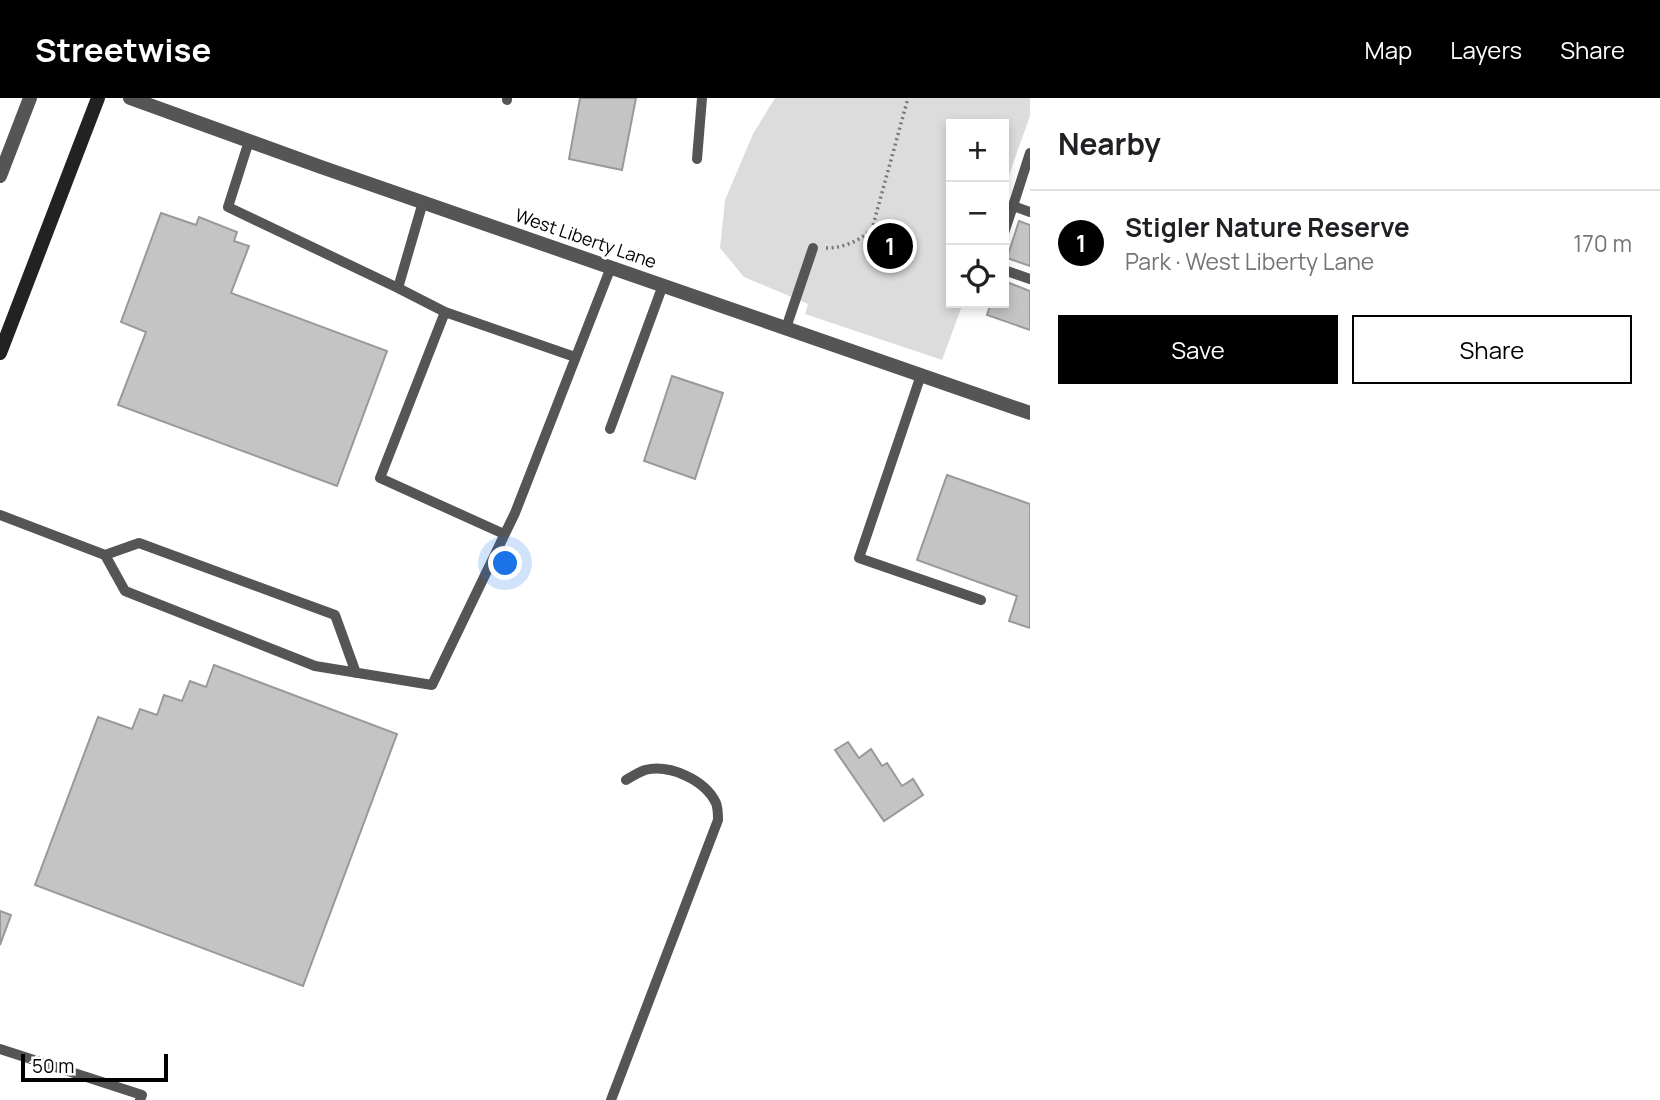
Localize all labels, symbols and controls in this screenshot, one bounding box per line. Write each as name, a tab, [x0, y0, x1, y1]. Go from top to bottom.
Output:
text: Streetwise	[35, 27, 211, 72]
text: Map	[1365, 33, 1412, 66]
text: Layers	[1450, 33, 1522, 66]
text: Share	[1560, 33, 1625, 66]
map controls	[946, 119, 1009, 308]
button: +	[946, 119, 1009, 182]
text: Nearby	[1058, 123, 1161, 164]
button: −	[946, 182, 1009, 245]
street label: West Liberty Lane	[512, 203, 660, 273]
text: Stigler Nature Reserve	[1125, 209, 1410, 245]
pin: 1	[867, 220, 913, 272]
text: 1	[1076, 227, 1086, 259]
text: 170 m	[1573, 227, 1632, 259]
button: locate	[946, 245, 1009, 308]
text: Park · West Liberty Lane	[1125, 245, 1374, 277]
button: Save	[1058, 315, 1338, 384]
button: Share	[1352, 315, 1632, 384]
your location	[488, 546, 522, 580]
scale bar	[21, 1051, 168, 1083]
text: 50 m	[32, 1053, 74, 1079]

